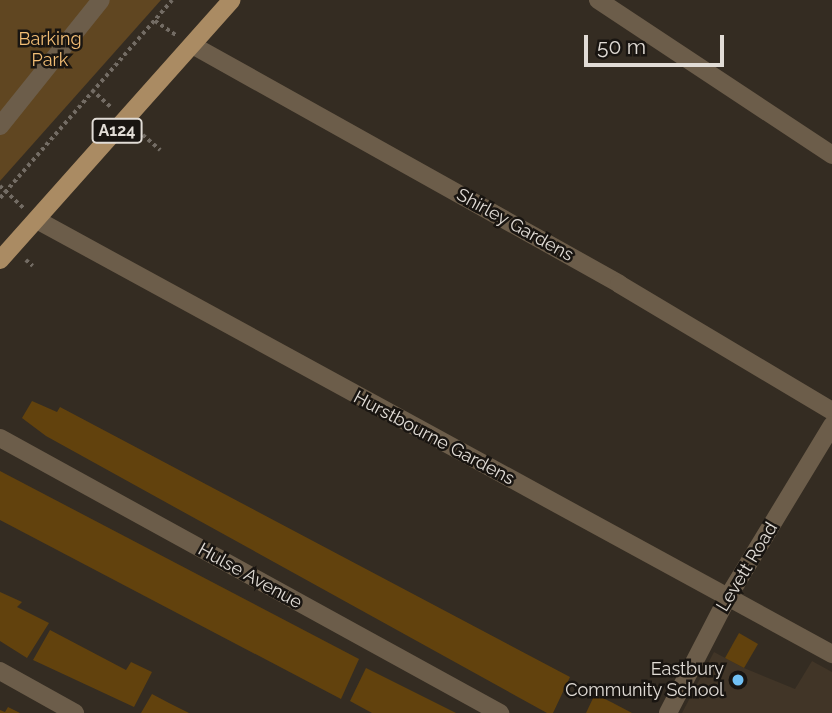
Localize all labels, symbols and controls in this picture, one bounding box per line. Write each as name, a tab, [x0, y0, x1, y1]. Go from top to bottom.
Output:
scale bar	[587, 21, 727, 65]
park label: Barking Park	[18, 29, 82, 72]
text: 50 m	[597, 34, 646, 59]
road number: A124	[91, 119, 143, 144]
street label: Shirley Gardens	[453, 184, 577, 266]
street label: Hurstbourne Gardens	[350, 386, 518, 490]
street label: Levett Road	[712, 519, 782, 615]
street label: Hulse Avenue	[194, 538, 306, 614]
place label: Eastbury Community School	[565, 659, 724, 702]
marker: Eastbury Community School	[730, 672, 746, 688]

